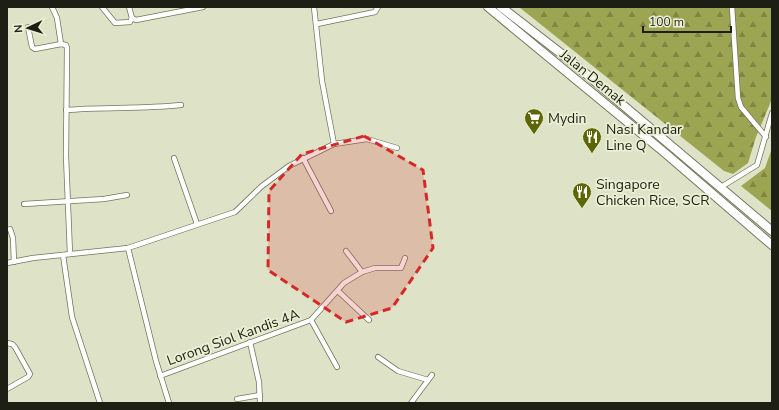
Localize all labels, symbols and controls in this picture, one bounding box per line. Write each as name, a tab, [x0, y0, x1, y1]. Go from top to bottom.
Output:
north arrow	[8, 8, 48, 48]
scale bar	[643, 8, 731, 34]
text: 100 m	[649, 14, 684, 30]
text: N	[11, 24, 26, 33]
street label: Jalan Demak	[555, 44, 630, 110]
supermarket icon: Mydin	[523, 107, 545, 135]
place label: Mydin	[548, 109, 586, 128]
place label: Nasi Kandar Line Q	[606, 120, 682, 155]
restaurant icon: Nasi Kandar Line Q	[581, 126, 603, 154]
place label: Singapore Chicken Rice, SCR	[596, 175, 710, 210]
restaurant icon: Singapore Chicken Rice, SCR	[571, 181, 593, 209]
street label: Lorong Siol Kandis 4A	[164, 305, 302, 370]

